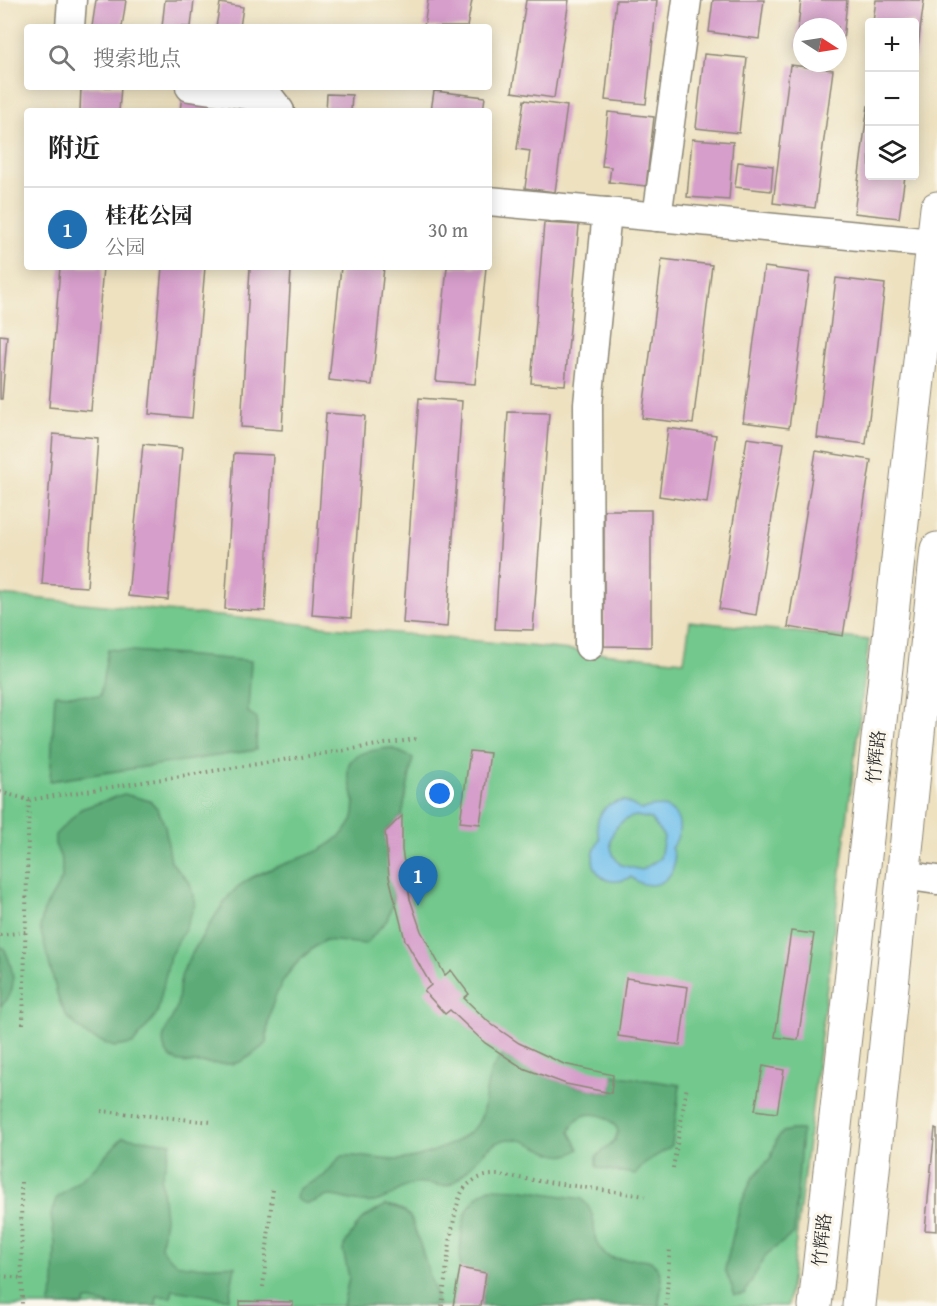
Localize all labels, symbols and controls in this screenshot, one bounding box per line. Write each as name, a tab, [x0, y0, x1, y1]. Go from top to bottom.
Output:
north arrow	[793, 18, 847, 72]
map controls	[865, 18, 919, 180]
button: +	[865, 18, 919, 72]
search box	[24, 24, 492, 90]
icon: search	[45, 41, 78, 74]
text: 搜索地点	[93, 42, 181, 74]
button: −	[865, 72, 919, 126]
button: layers	[865, 126, 919, 180]
text: 附近	[48, 128, 100, 167]
text: 桂花公园	[105, 199, 193, 231]
text: 1	[62, 215, 73, 244]
text: 30 m	[428, 215, 468, 244]
text: 公园	[105, 232, 145, 261]
street label: 竹辉路	[859, 729, 892, 785]
your location	[425, 779, 454, 808]
pin: 1	[398, 856, 438, 906]
street label: 竹辉路	[805, 1212, 838, 1268]

